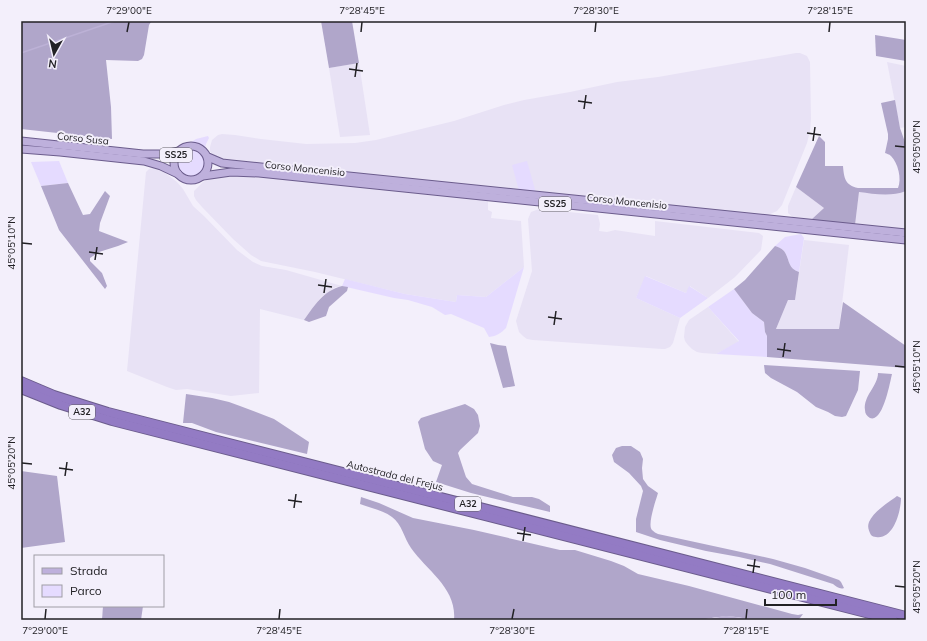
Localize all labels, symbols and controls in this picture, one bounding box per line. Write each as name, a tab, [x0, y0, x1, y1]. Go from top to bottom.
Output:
text: 7°29'00"E	[106, 4, 152, 17]
text: 7°28'45"E	[339, 4, 385, 17]
text: 7°28'30"E	[573, 4, 619, 17]
text: 7°28'15"E	[807, 4, 853, 17]
north arrow	[34, 34, 74, 74]
text: N	[48, 56, 58, 71]
text: 45°05'00"N	[910, 120, 923, 174]
street label: Corso Susa	[56, 129, 110, 148]
road number: SS25	[160, 148, 192, 162]
street label: Corso Moncenisio	[264, 158, 346, 179]
street label: Corso Moncenisio	[586, 191, 668, 212]
road number: SS25	[539, 197, 571, 211]
text: 45°05'10"N	[5, 216, 18, 270]
text: 45°05'10"N	[910, 340, 923, 394]
road number: A32	[69, 405, 95, 419]
text: 45°05'20"N	[5, 436, 18, 490]
street label: Autostrada del Frejus	[345, 457, 444, 494]
road number: A32	[455, 497, 481, 511]
legend	[34, 555, 164, 607]
text: 45°05'20"N	[910, 560, 923, 614]
text: Strada	[70, 563, 108, 578]
scale bar	[765, 581, 836, 607]
text: Parco	[70, 583, 102, 598]
text: 100 m	[771, 587, 806, 602]
text: 7°29'00"E	[22, 624, 68, 637]
text: 7°28'45"E	[256, 624, 302, 637]
text: 7°28'30"E	[489, 624, 535, 637]
text: 7°28'15"E	[723, 624, 769, 637]

